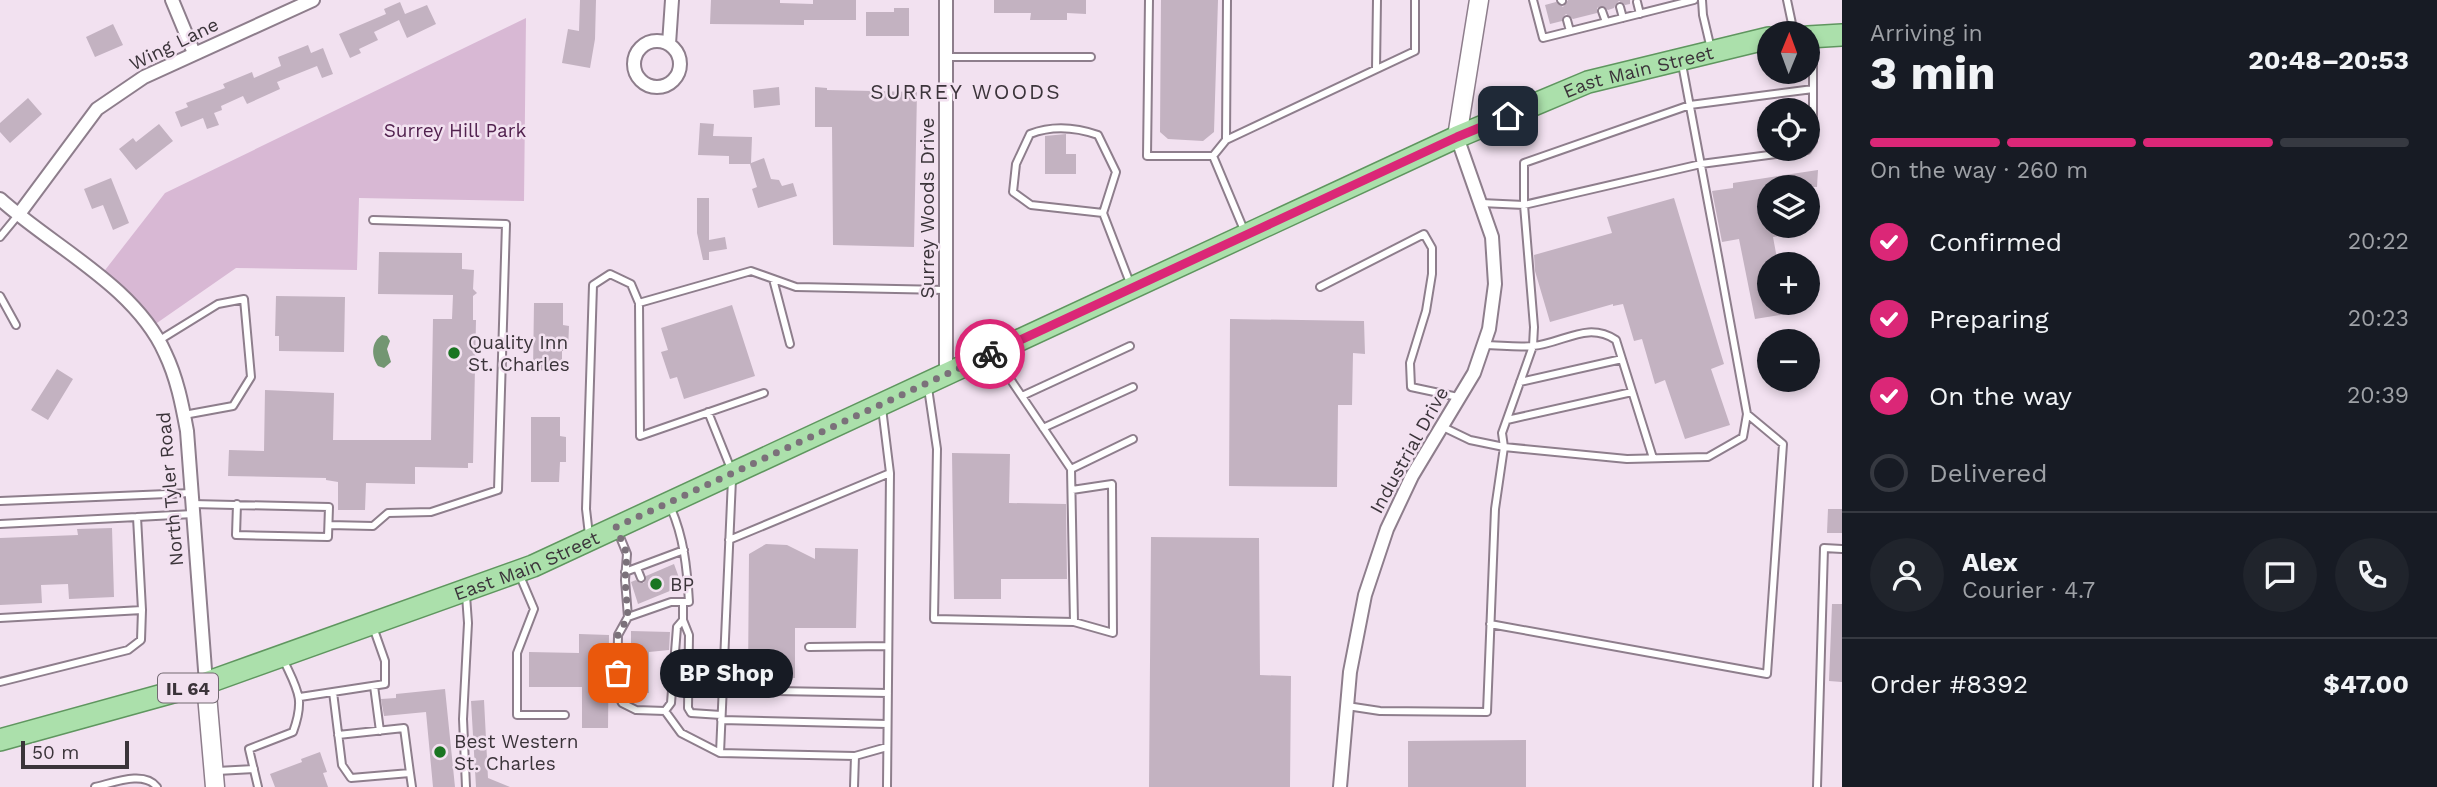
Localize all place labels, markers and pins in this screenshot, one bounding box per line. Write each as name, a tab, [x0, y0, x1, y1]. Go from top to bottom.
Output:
pin	[1478, 86, 1538, 146]
place label: Quality Inn St. Charles	[468, 331, 570, 376]
marker: Quality Inn St. Charles	[446, 345, 462, 361]
place label: BP	[670, 573, 694, 596]
marker: BP	[648, 576, 664, 592]
pin	[588, 643, 648, 703]
callout: BP Shop	[660, 648, 793, 698]
place label: Best Western St. Charles	[454, 730, 578, 775]
marker: Best Western St. Charles	[432, 744, 448, 760]

